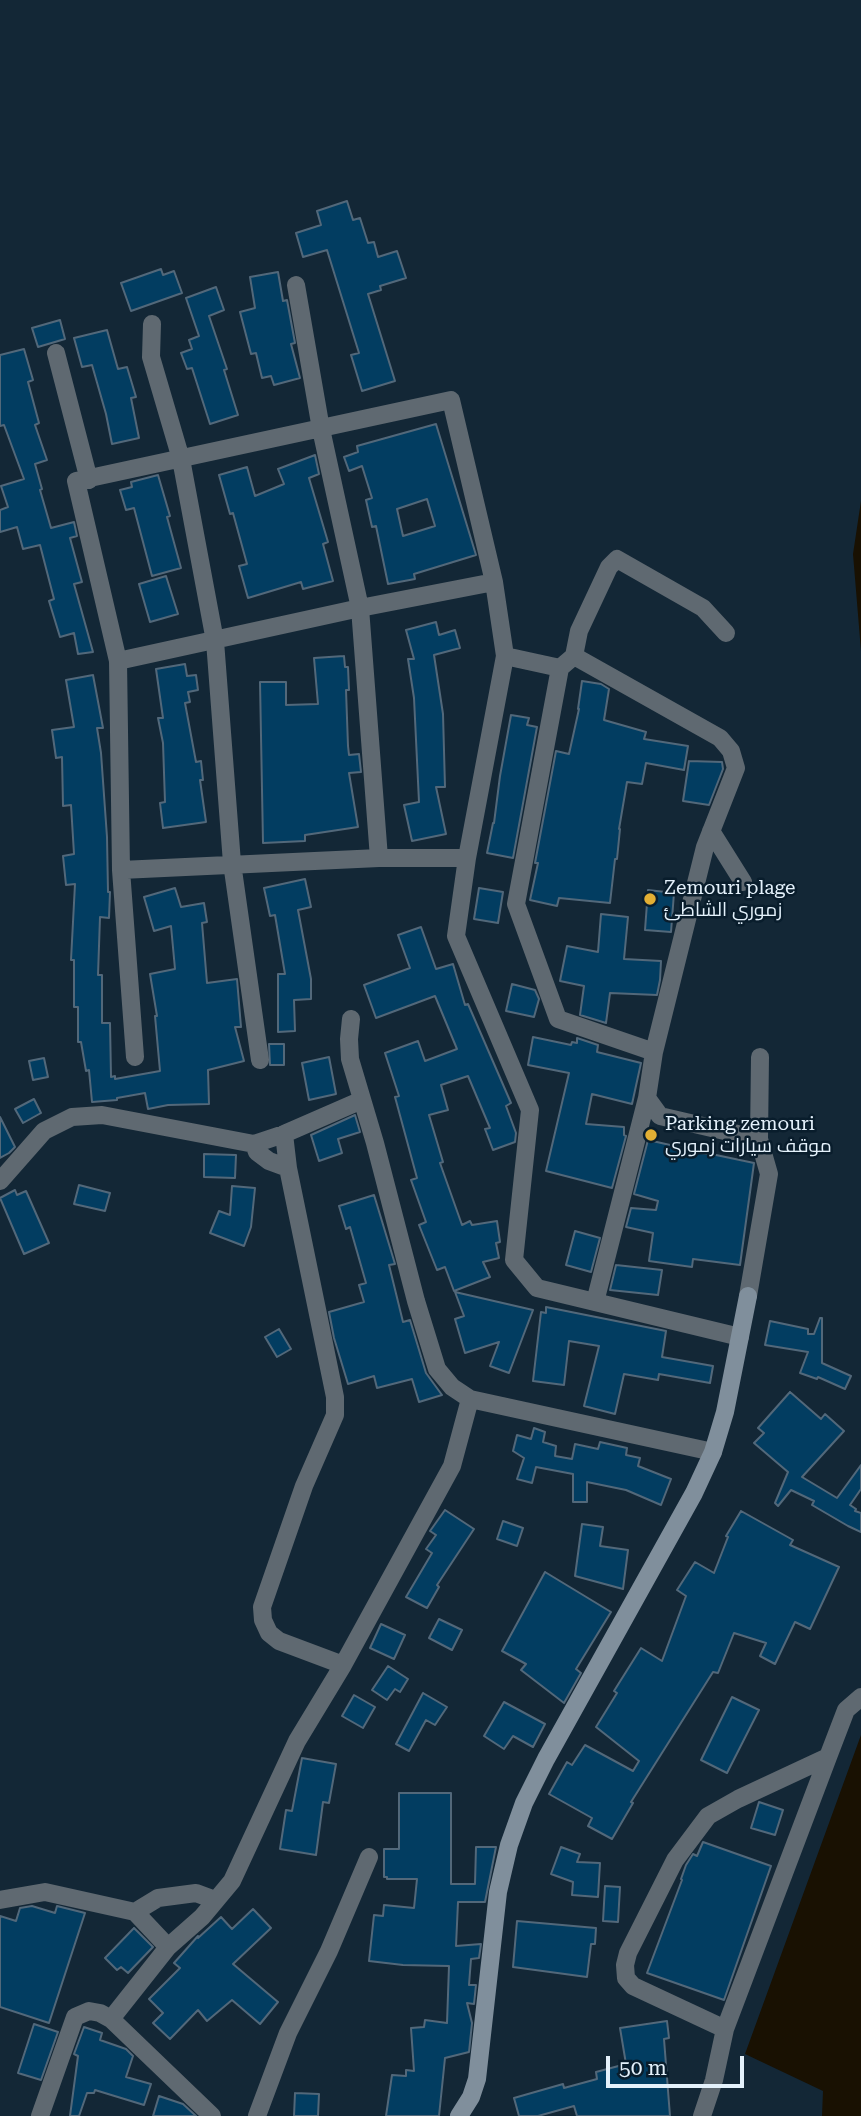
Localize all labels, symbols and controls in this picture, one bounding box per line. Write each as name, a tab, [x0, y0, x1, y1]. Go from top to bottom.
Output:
place label: Zemouri plage زموري الشاطئ	[664, 877, 795, 921]
marker: Zemouri plage زموري الشاطئ	[642, 891, 658, 907]
place label: Parking zemouri موقف سيارات زموري	[665, 1113, 832, 1157]
marker: Parking zemouri موقف سيارات زموري	[643, 1127, 659, 1143]
scale bar	[609, 2042, 747, 2086]
text: 50 m	[619, 2056, 667, 2080]

